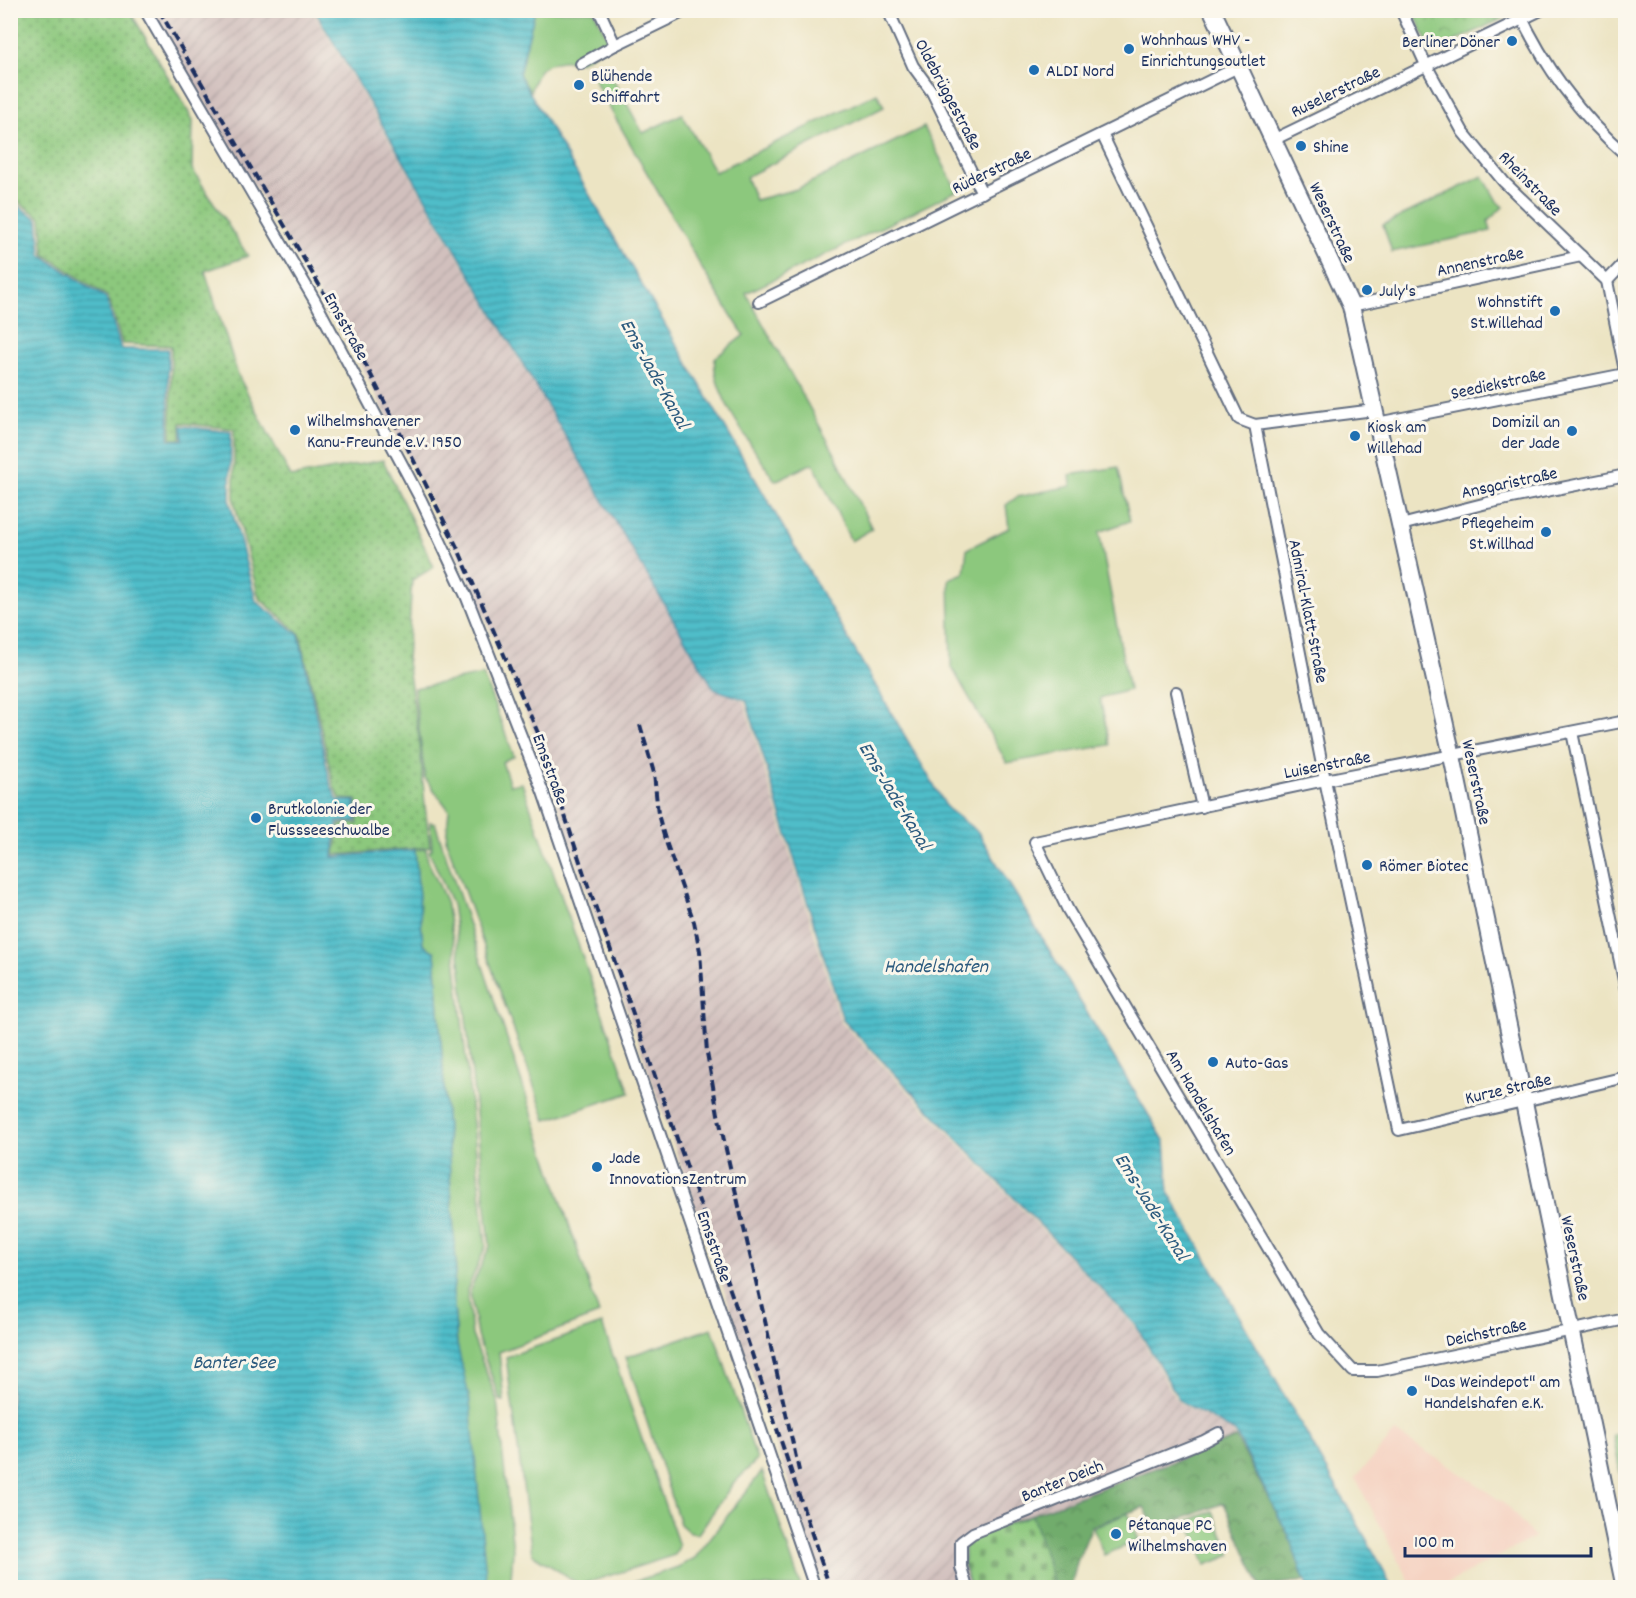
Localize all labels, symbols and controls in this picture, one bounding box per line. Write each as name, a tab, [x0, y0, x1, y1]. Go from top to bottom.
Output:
place label: Wohnhaus WHV - Einrichtungsoutlet	[1141, 29, 1266, 75]
place label: Berliner Döner	[1402, 31, 1500, 56]
marker: Berliner Döner	[1505, 34, 1519, 48]
street label: Oldebrüggestraße	[907, 35, 987, 155]
marker: Wohnhaus WHV - Einrichtungsoutlet	[1122, 42, 1136, 56]
place label: ALDI Nord	[1046, 60, 1114, 85]
street label: Ruselerstraße	[1287, 61, 1385, 126]
marker: ALDI Nord	[1027, 63, 1041, 77]
place label: Blühende Schiffahrt	[591, 65, 660, 111]
marker: Blühende Schiffahrt	[572, 78, 586, 92]
place label: Shine	[1313, 136, 1349, 161]
marker: Shine	[1294, 139, 1308, 153]
street label: Rüderstraße	[948, 142, 1036, 202]
street label: Rheinstraße	[1492, 146, 1567, 223]
street label: Weserstraße	[1301, 179, 1360, 267]
street label: Annenstraße	[1435, 242, 1526, 285]
place label: July's	[1379, 280, 1416, 305]
marker: July's	[1360, 283, 1374, 297]
street label: Emsstraße	[316, 289, 374, 366]
place label: Wohnstift St.Willehad	[1470, 291, 1543, 337]
marker: Wohnstift St.Willehad	[1548, 304, 1562, 318]
water label: Ems-Jade-Kanal	[612, 314, 696, 436]
street label: Seediekstraße	[1449, 363, 1548, 408]
place label: Wilhelmshavener Kanu-Freunde e.V. 1950	[307, 410, 462, 456]
place label: Domizil an der Jade	[1492, 411, 1560, 457]
place label: Kiosk am Willehad	[1367, 416, 1427, 462]
marker: Wilhelmshavener Kanu-Freunde e.V. 1950	[288, 423, 302, 437]
marker: Domizil an der Jade	[1565, 424, 1579, 438]
marker: Kiosk am Willehad	[1348, 429, 1362, 443]
street label: Ansgaristraße	[1459, 462, 1560, 507]
place label: Pflegeheim St.Willhad	[1461, 512, 1534, 558]
marker: Pflegeheim St.Willhad	[1539, 525, 1553, 539]
street label: Admiral-Klatt-Straße	[1280, 537, 1333, 686]
street label: Emsstraße	[524, 731, 573, 809]
water label: Ems-Jade-Kanal	[850, 737, 938, 858]
street label: Weserstraße	[1453, 738, 1496, 827]
street label: Luisenstraße	[1282, 746, 1373, 787]
place label: Brutkolonie der Flussseeschwalbe	[268, 798, 390, 844]
marker: Brutkolonie der Flussseeschwalbe	[249, 811, 263, 825]
place label: Römer Biotec	[1379, 855, 1469, 880]
marker: Römer Biotec	[1360, 858, 1374, 872]
water label: Handelshafen	[884, 954, 989, 982]
street label: Am Handelshafen	[1158, 1046, 1241, 1161]
place label: Auto-Gas	[1225, 1052, 1289, 1077]
marker: Auto-Gas	[1206, 1055, 1220, 1069]
street label: Kurze Straße	[1463, 1068, 1554, 1112]
place label: Jade InnovationsZentrum	[609, 1147, 747, 1193]
water label: Ems-Jade-Kanal	[1106, 1149, 1196, 1269]
marker: Jade InnovationsZentrum	[590, 1160, 604, 1174]
street label: Emsstraße	[689, 1208, 737, 1286]
street label: Weserstraße	[1552, 1214, 1595, 1303]
street label: Deichstraße	[1444, 1314, 1529, 1355]
water label: Banter See	[193, 1350, 277, 1378]
place label: "Das Weindepot" am Handelshafen e.K.	[1424, 1371, 1560, 1417]
marker: "Das Weindepot" am Handelshafen e.K.	[1405, 1384, 1419, 1398]
street label: Banter Deich	[1018, 1455, 1108, 1510]
place label: Pétanque PC Wilhelmshaven	[1128, 1514, 1227, 1560]
scale bar	[1405, 1520, 1591, 1558]
marker: Pétanque PC Wilhelmshaven	[1109, 1527, 1123, 1541]
text: 100 m	[1414, 1531, 1454, 1556]

